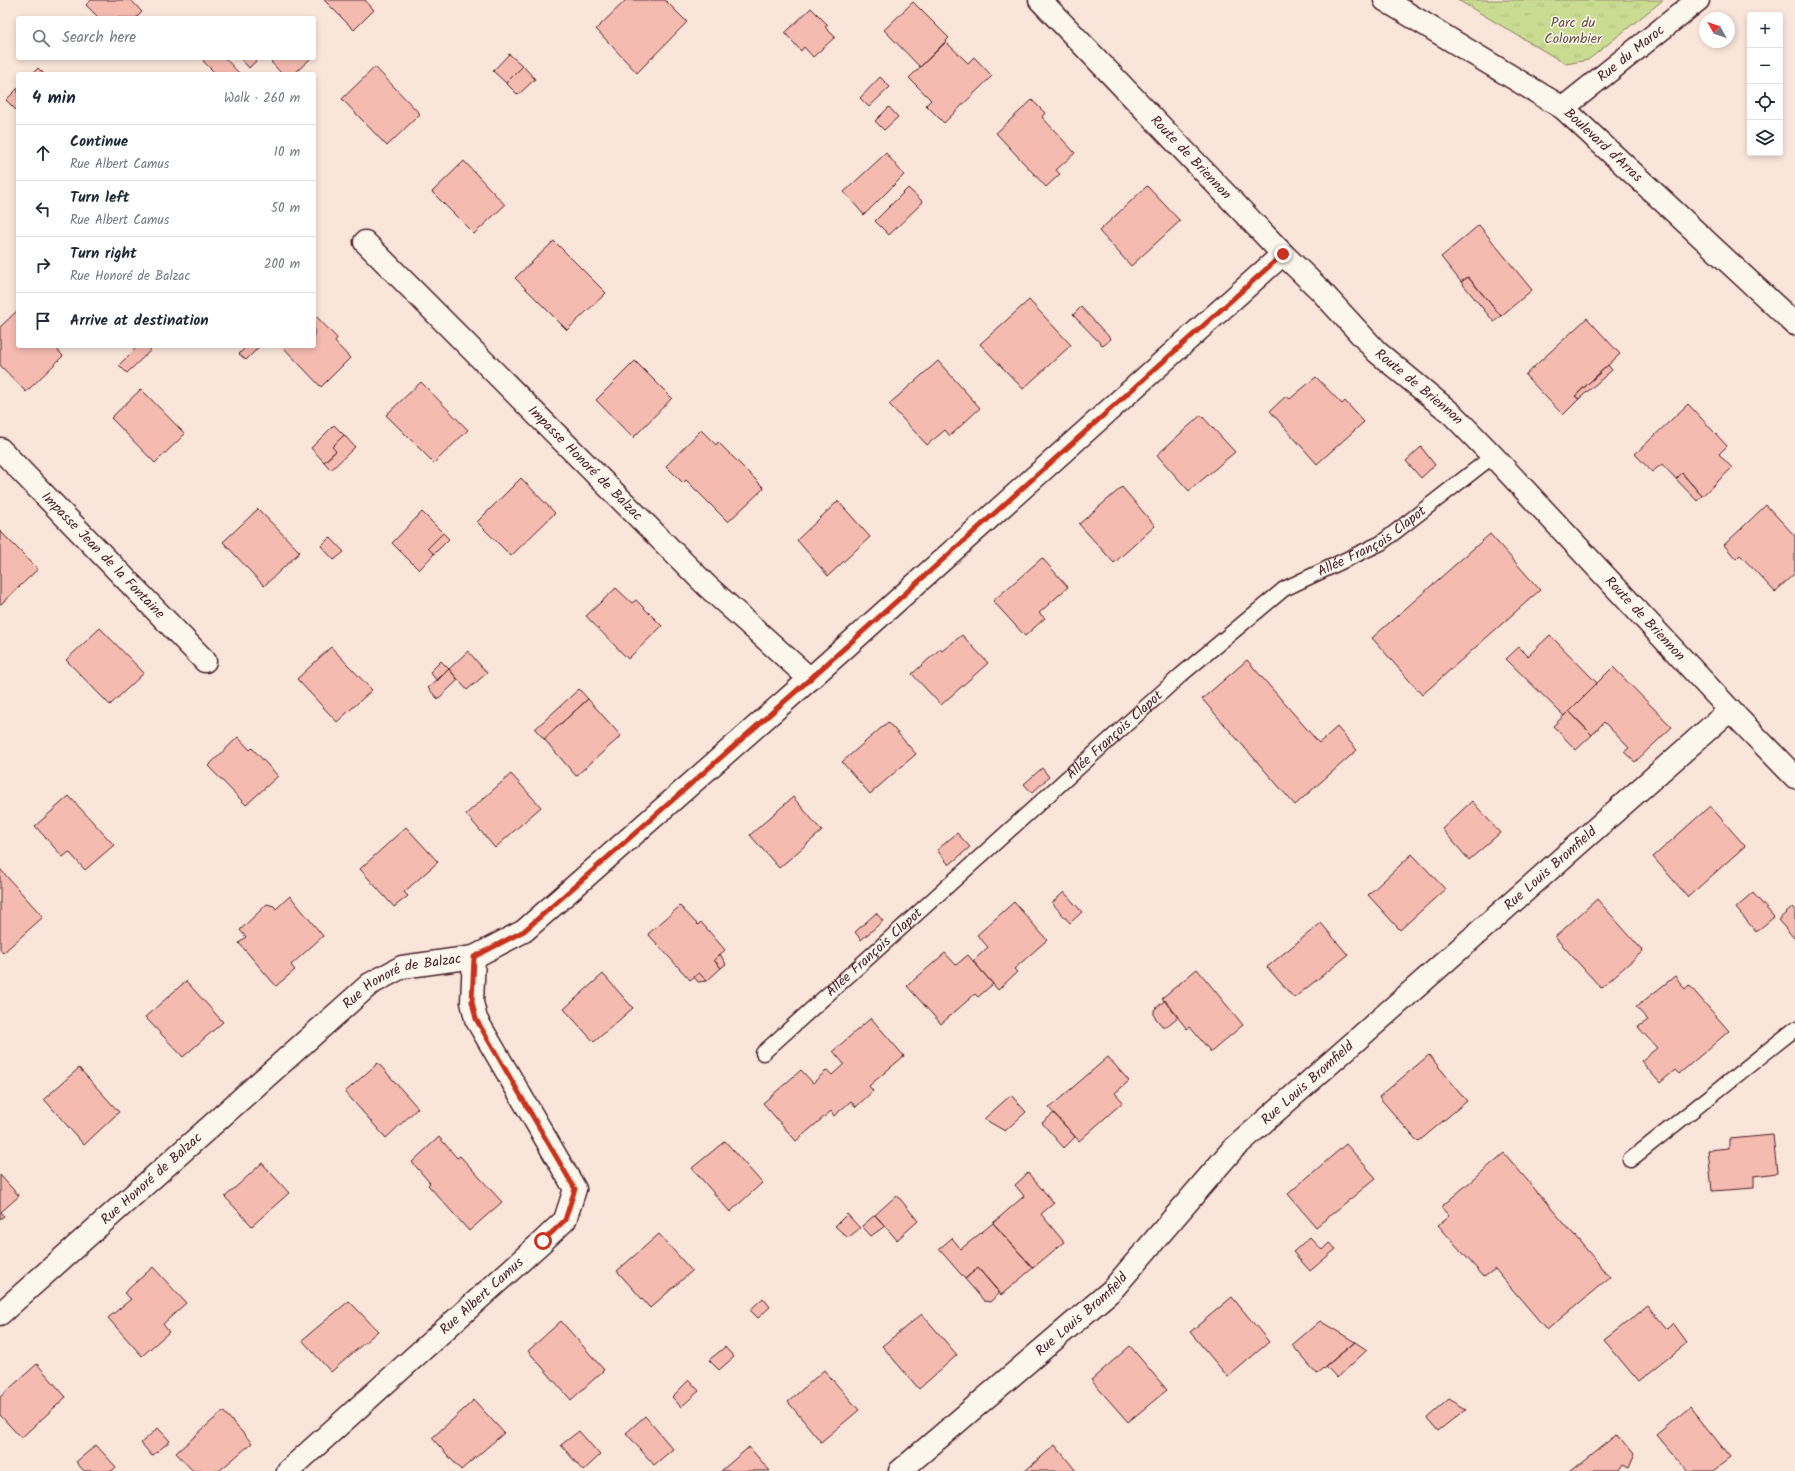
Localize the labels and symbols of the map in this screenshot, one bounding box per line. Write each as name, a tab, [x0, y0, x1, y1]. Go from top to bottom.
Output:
park label: Parc du Colombier	[1544, 12, 1603, 50]
north arrow	[1699, 12, 1735, 48]
street label: Rue du Maroc	[1592, 20, 1669, 88]
street label: Boulevard d'Arras	[1559, 103, 1648, 188]
street label: Route de Briennon	[1145, 110, 1237, 205]
route end	[1274, 245, 1292, 263]
street label: Route de Briennon	[1370, 343, 1468, 430]
street label: Impasse Honoré de Balzac	[522, 400, 648, 526]
street label: Impasse Jean de la Fontaine	[36, 487, 170, 625]
street label: Allée François Clapot	[1314, 500, 1432, 583]
street label: Route de Briennon	[1599, 571, 1690, 666]
street label: Allée François Clapot	[1061, 685, 1168, 785]
street label: Rue Louis Bromfield	[1499, 821, 1603, 916]
street label: Allée François Clapot	[821, 902, 928, 1002]
street label: Rue Honoré de Balzac	[338, 948, 463, 1015]
street label: Rue Louis Bromfield	[1256, 1035, 1360, 1130]
street label: Rue Honoré de Balzac	[96, 1128, 207, 1230]
route start	[534, 1232, 552, 1250]
street label: Rue Albert Camus	[435, 1252, 529, 1340]
street label: Rue Louis Bromfield	[1031, 1267, 1134, 1362]

